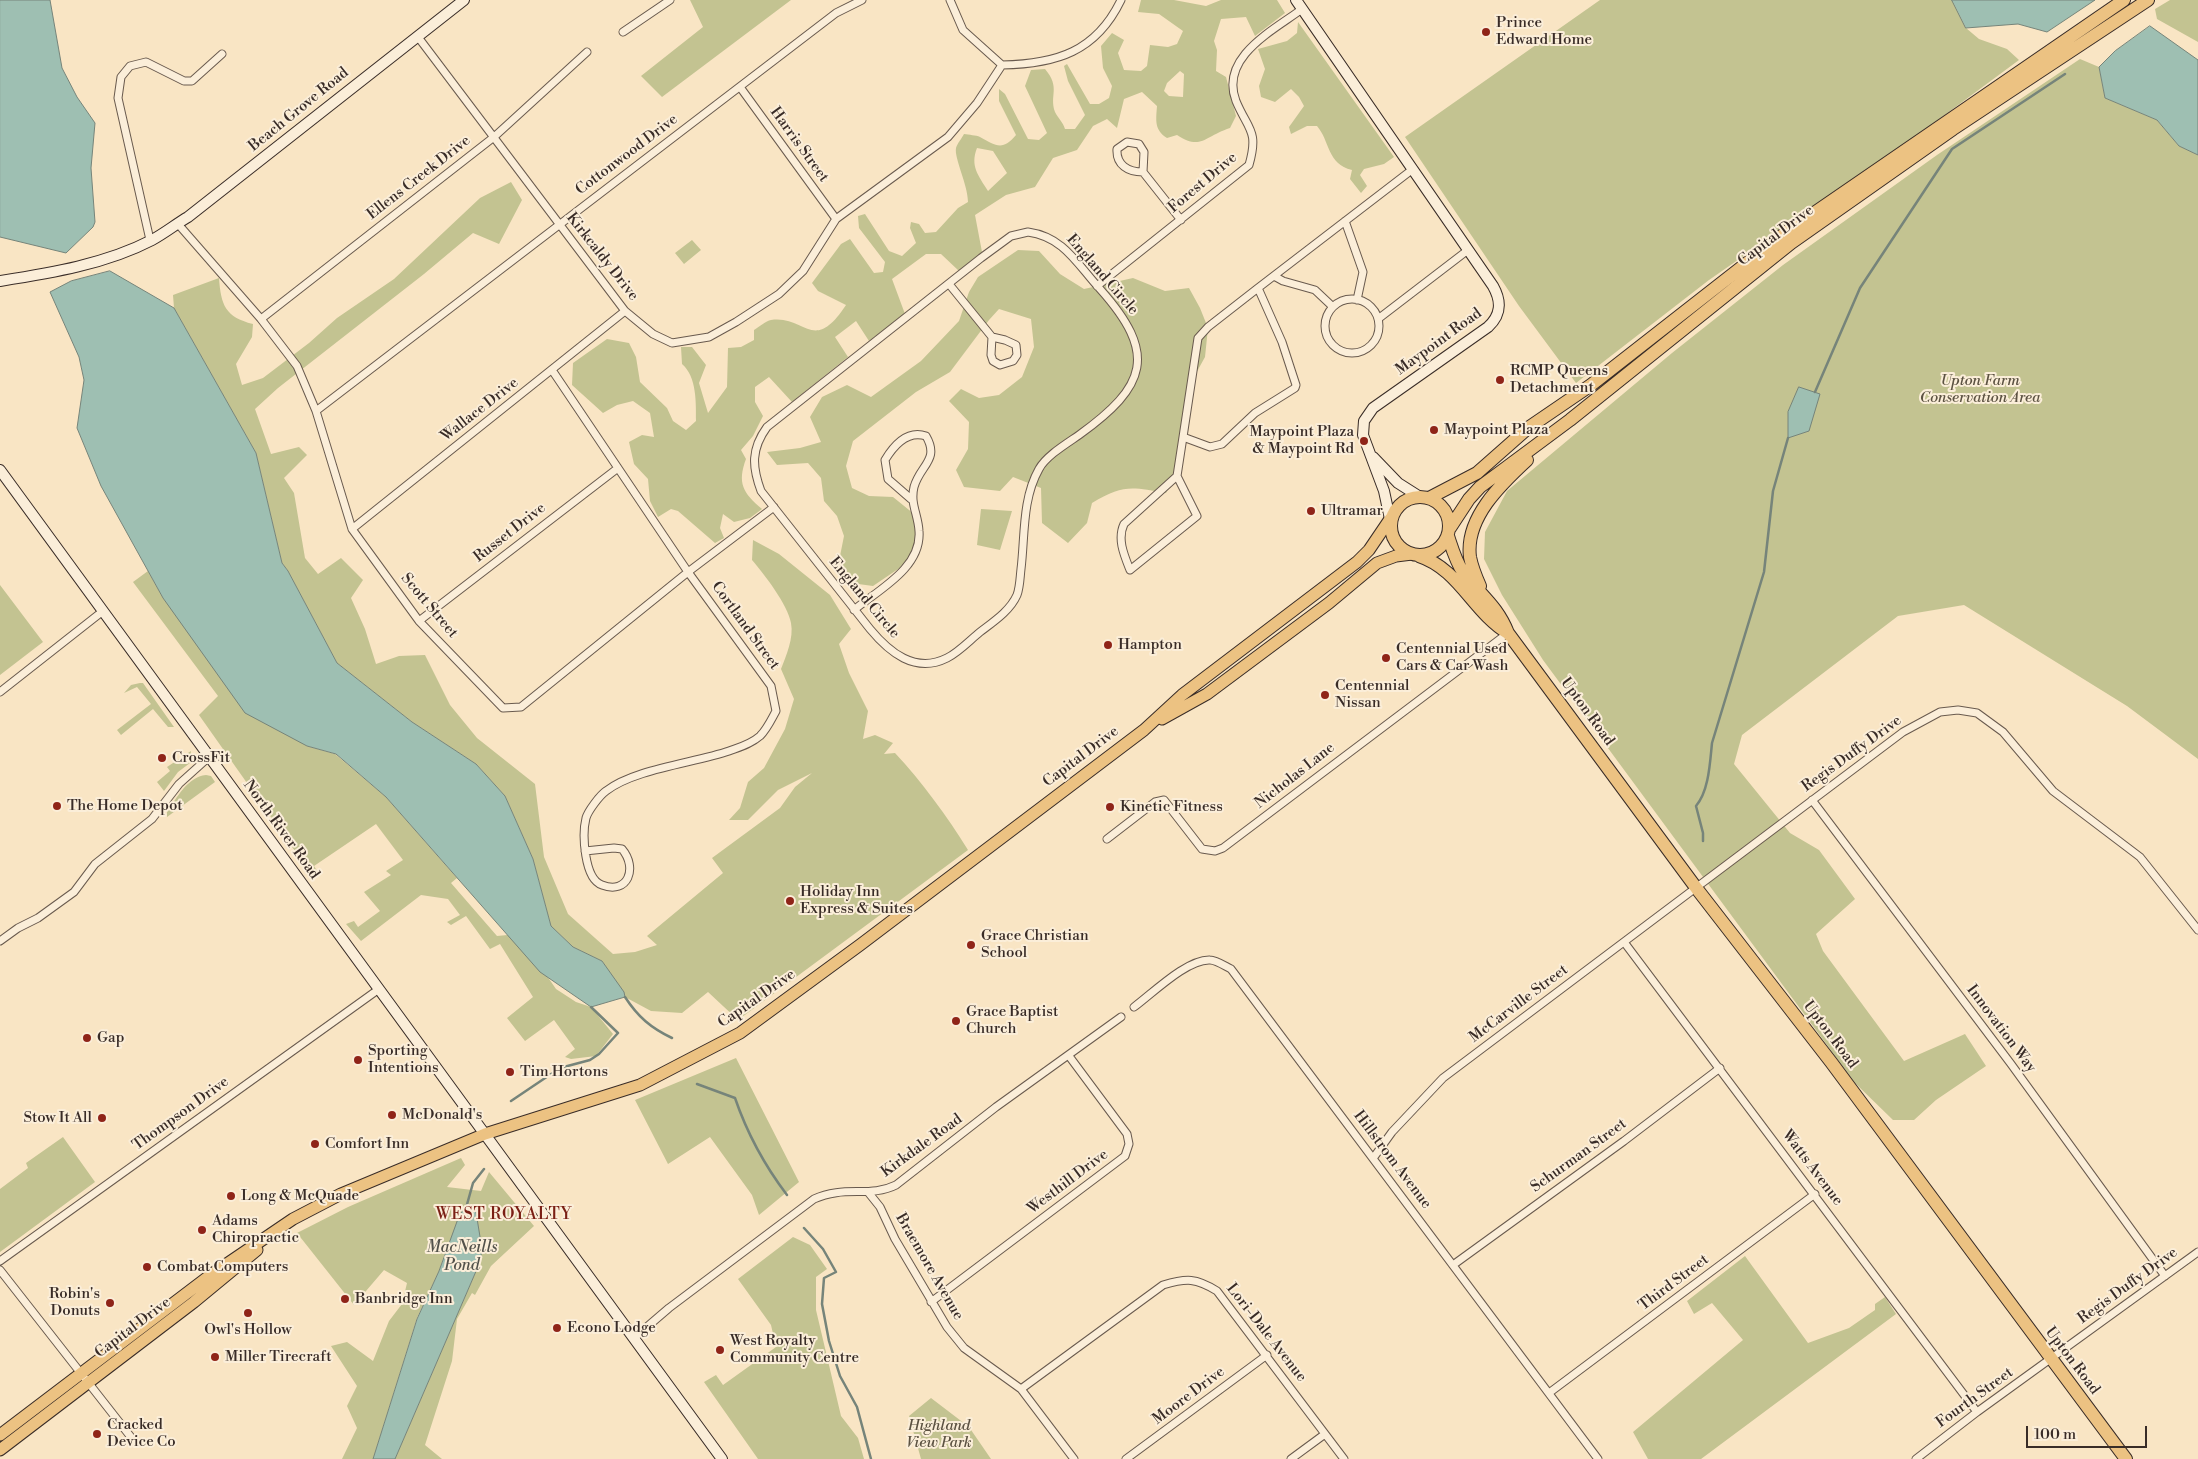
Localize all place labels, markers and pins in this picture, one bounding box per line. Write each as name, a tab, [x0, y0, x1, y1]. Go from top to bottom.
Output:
place label: Prince Edward Home	[1496, 14, 1592, 49]
marker: Prince Edward Home	[1480, 26, 1492, 38]
place label: RCMP Queens Detachment	[1510, 362, 1608, 397]
marker: RCMP Queens Detachment	[1494, 374, 1506, 386]
place label: Maypoint Plaza	[1444, 421, 1548, 439]
place label: Maypoint Plaza & Maypoint Rd	[1250, 423, 1354, 458]
marker: Maypoint Plaza	[1428, 424, 1440, 436]
marker: Maypoint Plaza & Maypoint Rd	[1358, 435, 1370, 447]
place label: Ultramar	[1321, 502, 1383, 520]
marker: Ultramar	[1305, 505, 1317, 517]
place label: Hampton	[1118, 636, 1182, 654]
marker: Hampton	[1102, 639, 1114, 651]
place label: Centennial Used Cars & Car Wash	[1396, 640, 1508, 675]
marker: Centennial Used Cars & Car Wash	[1380, 652, 1392, 664]
place label: Centennial Nissan	[1335, 677, 1409, 712]
marker: Centennial Nissan	[1319, 689, 1331, 701]
place label: CrossFit	[172, 749, 230, 767]
marker: CrossFit	[156, 752, 168, 764]
place label: The Home Depot	[67, 797, 183, 815]
place label: Kinetic Fitness	[1120, 798, 1223, 816]
marker: The Home Depot	[51, 800, 63, 812]
marker: Kinetic Fitness	[1104, 801, 1116, 813]
place label: Holiday Inn Express & Suites	[800, 883, 913, 918]
marker: Holiday Inn Express & Suites	[784, 895, 796, 907]
place label: Grace Christian School	[981, 927, 1089, 962]
marker: Grace Christian School	[965, 939, 977, 951]
place label: Grace Baptist Church	[966, 1003, 1058, 1038]
marker: Grace Baptist Church	[950, 1015, 962, 1027]
place label: Gap	[97, 1029, 124, 1047]
marker: Gap	[81, 1032, 93, 1044]
place label: Sporting Intentions	[368, 1042, 439, 1077]
marker: Sporting Intentions	[352, 1054, 364, 1066]
place label: Tim Hortons	[520, 1063, 608, 1081]
marker: Tim Hortons	[504, 1066, 516, 1078]
place label: McDonald's	[402, 1106, 482, 1124]
place label: Stow It All	[23, 1109, 92, 1127]
marker: McDonald's	[386, 1109, 398, 1121]
marker: Stow It All	[96, 1112, 108, 1124]
place label: Comfort Inn	[325, 1135, 409, 1153]
marker: Comfort Inn	[309, 1138, 321, 1150]
place label: Long & McQuade	[241, 1187, 359, 1205]
marker: Long & McQuade	[225, 1190, 237, 1202]
place label: Adams Chiropractic	[212, 1212, 299, 1247]
marker: Adams Chiropractic	[196, 1224, 208, 1236]
place label: Combat Computers	[157, 1258, 288, 1276]
marker: Combat Computers	[141, 1261, 153, 1273]
place label: Robin's Donuts	[49, 1285, 100, 1320]
place label: Banbridge Inn	[355, 1290, 453, 1308]
marker: Banbridge Inn	[339, 1293, 351, 1305]
marker: Robin's Donuts	[104, 1297, 116, 1309]
marker: Owl's Hollow	[242, 1307, 254, 1319]
place label: Econo Lodge	[567, 1319, 656, 1337]
place label: Owl's Hollow	[204, 1321, 292, 1339]
marker: Econo Lodge	[551, 1322, 563, 1334]
place label: West Royalty Community Centre	[730, 1332, 859, 1367]
marker: West Royalty Community Centre	[714, 1344, 726, 1356]
place label: Miller Tirecraft	[225, 1348, 331, 1366]
marker: Miller Tirecraft	[209, 1351, 221, 1363]
place label: Cracked Device Co	[107, 1416, 176, 1451]
marker: Cracked Device Co	[91, 1428, 103, 1440]

